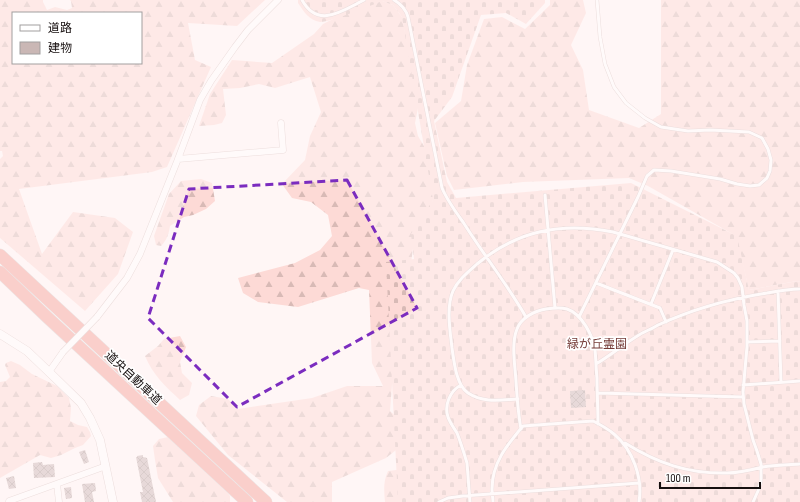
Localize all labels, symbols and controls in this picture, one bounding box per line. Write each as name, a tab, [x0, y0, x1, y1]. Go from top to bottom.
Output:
legend	[12, 12, 142, 64]
text: 道路	[48, 21, 72, 36]
text: 建物	[48, 41, 72, 56]
park label: 緑が丘霊園	[567, 337, 627, 352]
street label: 道央自動車道	[102, 348, 164, 408]
scale bar	[660, 464, 760, 490]
text: 100 m	[666, 471, 691, 486]

